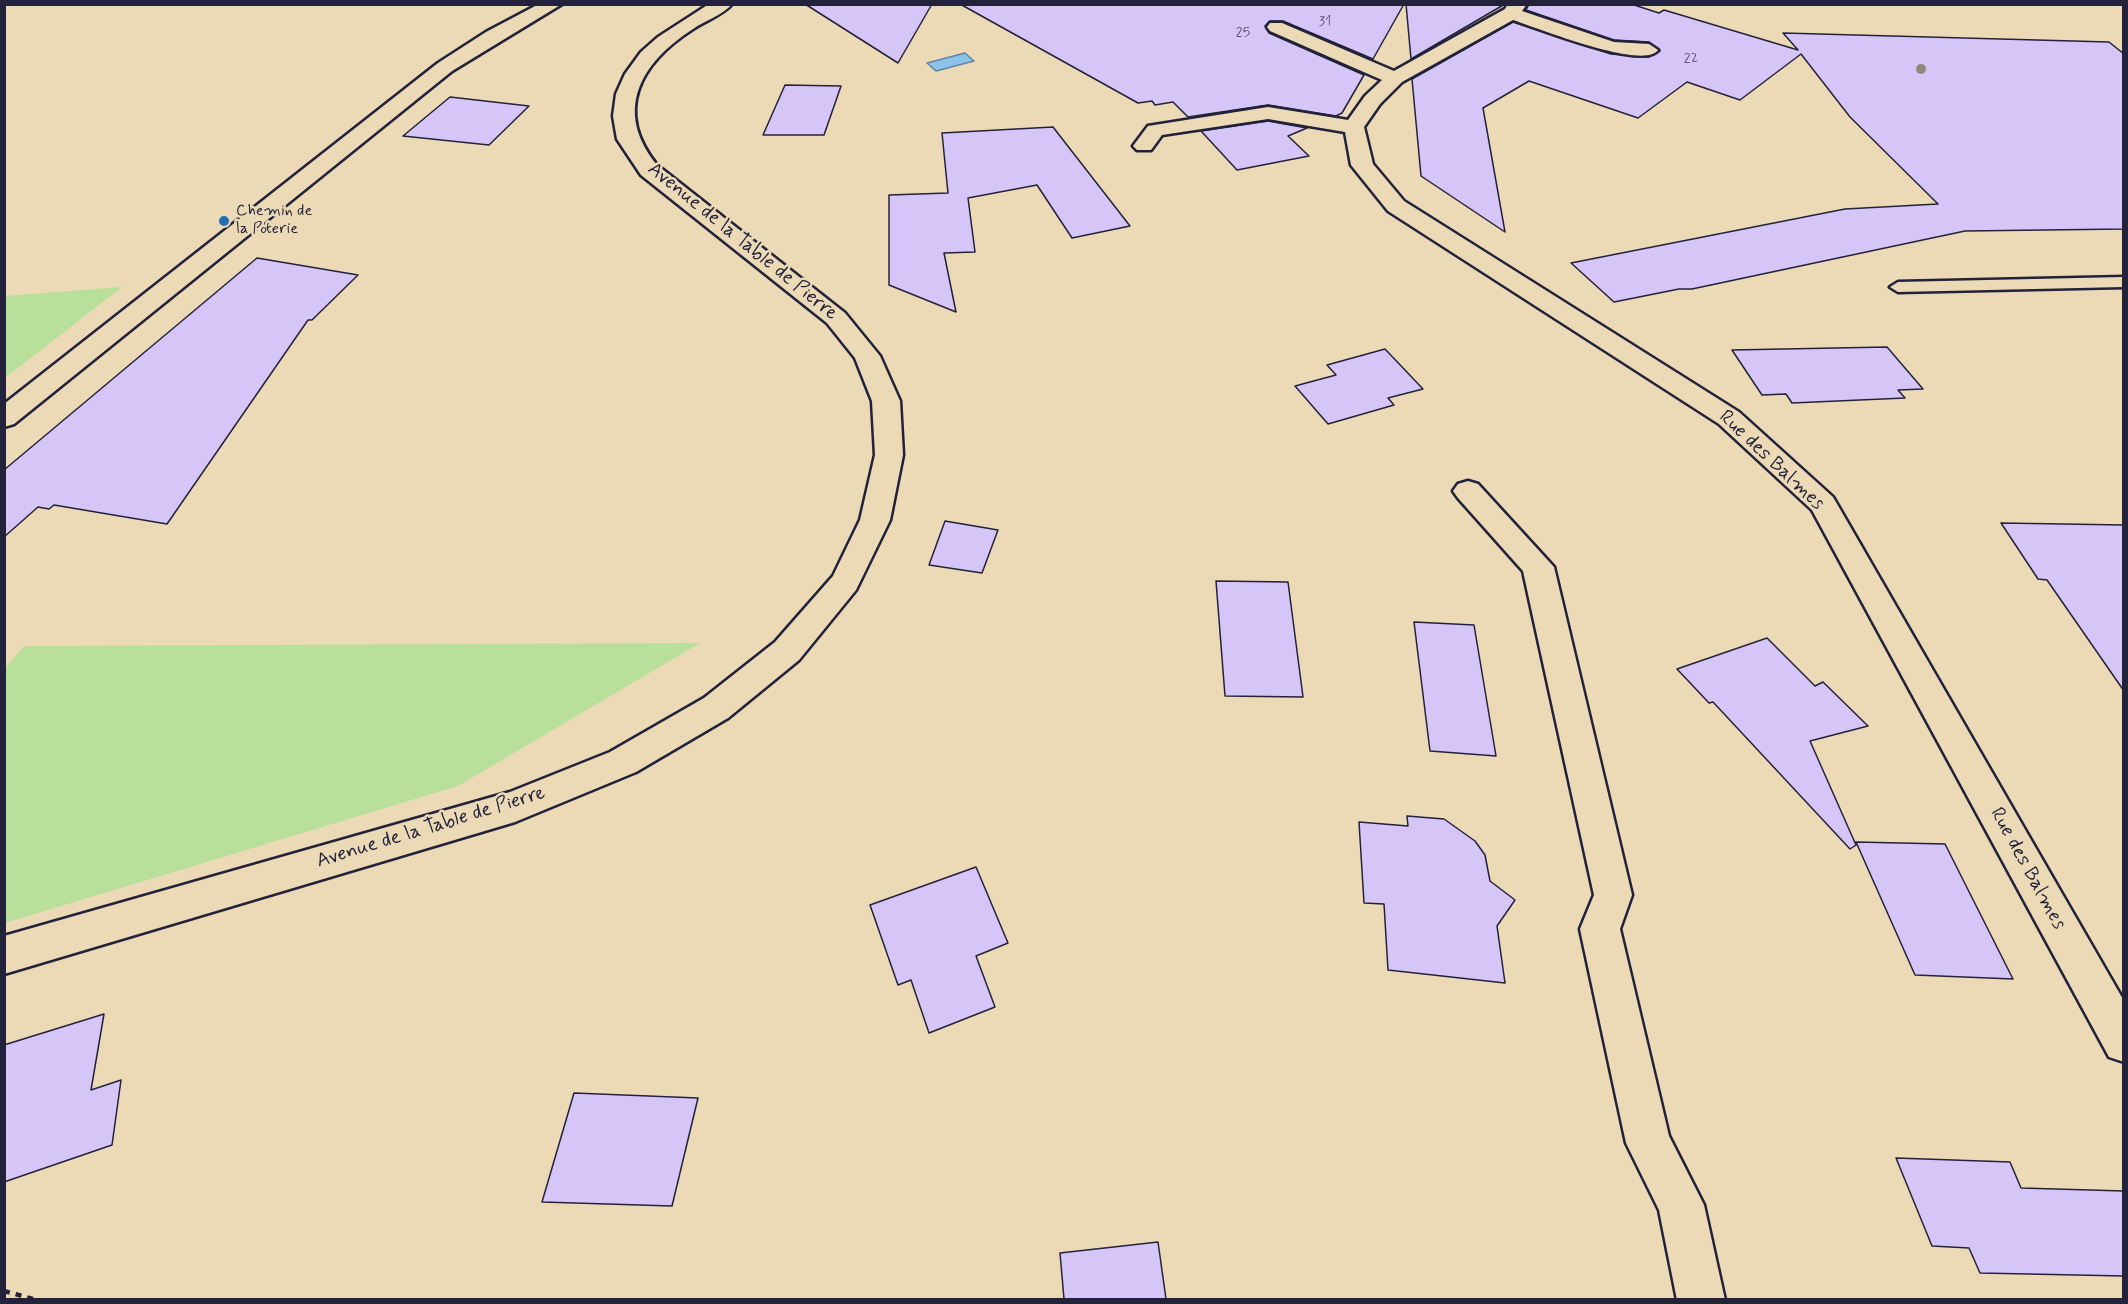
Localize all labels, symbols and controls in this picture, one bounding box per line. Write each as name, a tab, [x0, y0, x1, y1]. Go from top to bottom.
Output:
house number: 31	[1319, 14, 1331, 30]
house number: 25	[1236, 25, 1250, 41]
house number: 22	[1684, 51, 1698, 67]
street label: Avenue de la Table de Pierre	[642, 158, 842, 326]
place label: Chemin de la Poterie	[236, 202, 312, 240]
marker: Chemin de la Poterie	[217, 214, 231, 228]
street label: Rue des Balmes	[1713, 406, 1829, 516]
street label: Avenue de la Table de Pierre	[314, 782, 548, 874]
street label: Rue des Balmes	[1984, 804, 2070, 934]

